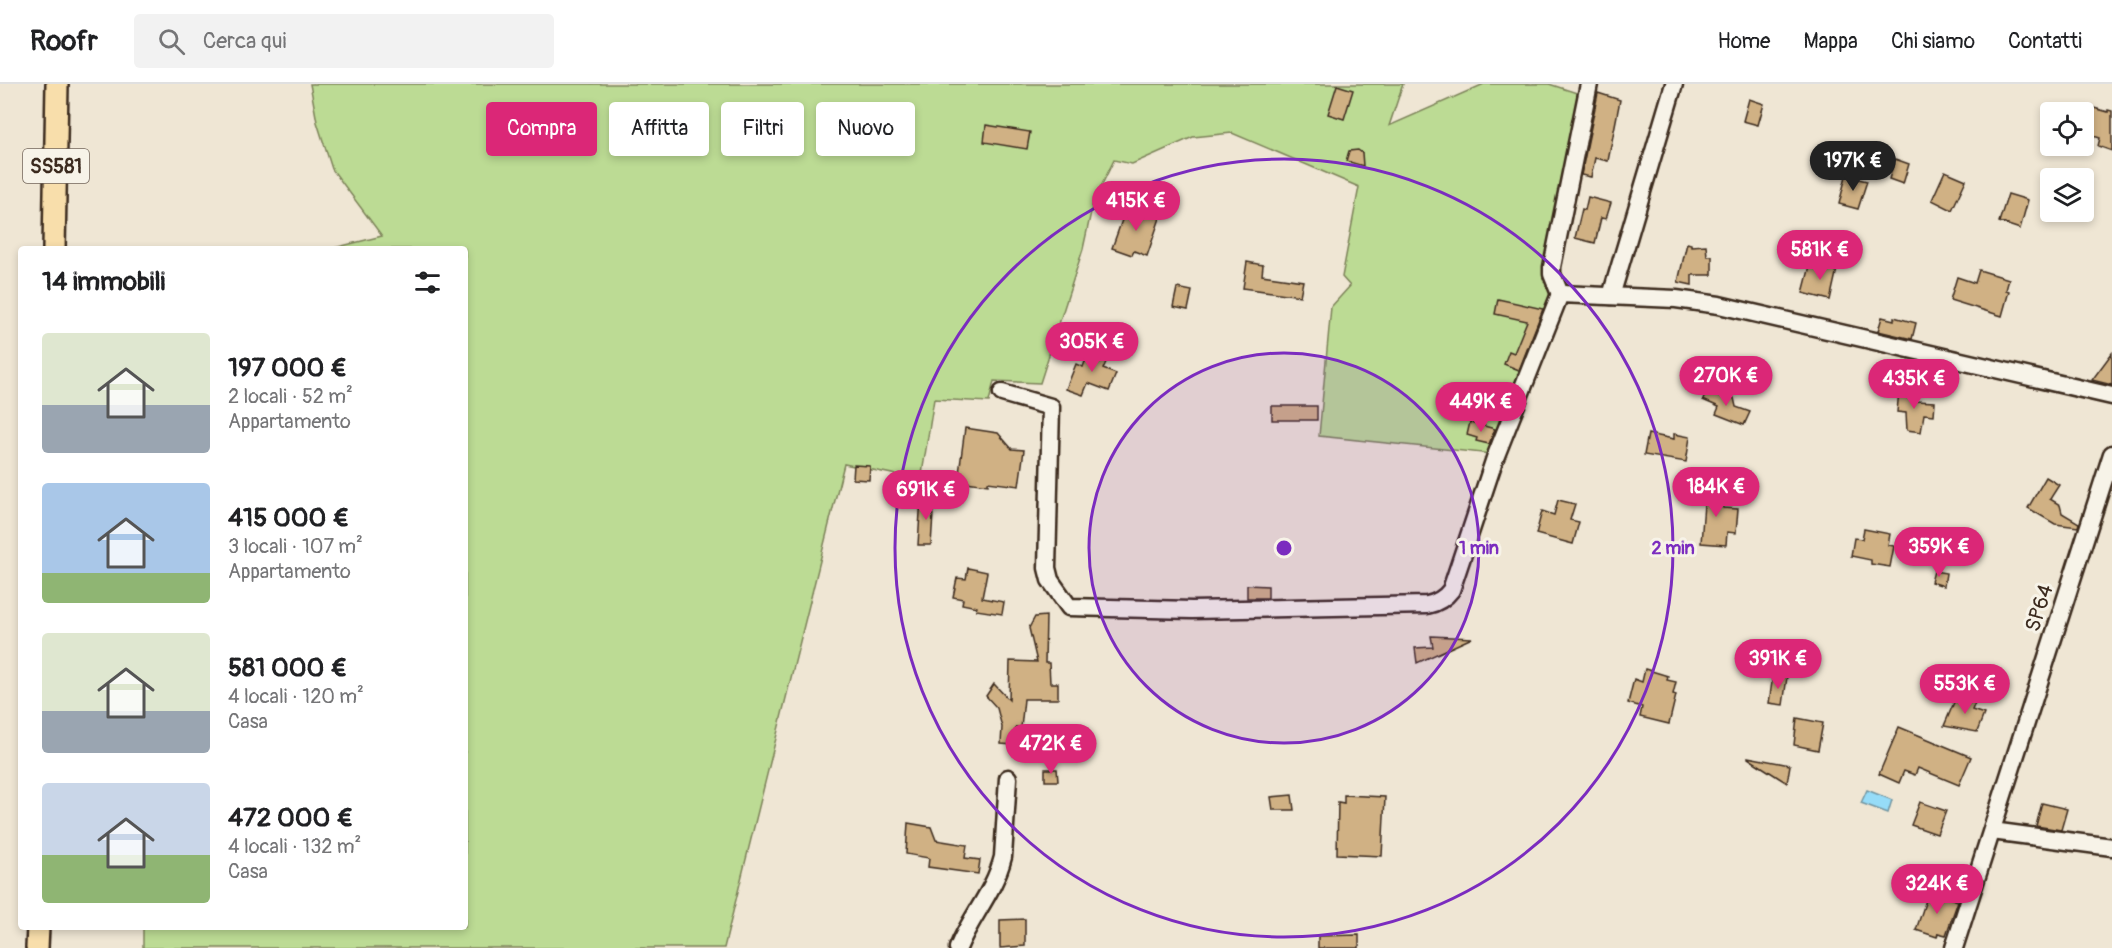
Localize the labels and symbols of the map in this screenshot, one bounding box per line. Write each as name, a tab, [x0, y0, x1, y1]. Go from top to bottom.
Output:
pin: 197K €	[1804, 141, 1902, 192]
road number: SS581	[23, 149, 89, 183]
pin: 415K €	[1087, 181, 1185, 232]
pin: 581K €	[1771, 230, 1869, 281]
pin: 305K €	[1043, 322, 1141, 373]
pin: 270K €	[1677, 356, 1775, 407]
pin: 435K €	[1865, 359, 1963, 410]
pin: 449K €	[1432, 382, 1530, 433]
pin: 184K €	[1667, 467, 1765, 518]
pin: 691K €	[877, 470, 975, 521]
pin: 359K €	[1890, 527, 1988, 578]
text: 1 min	[1459, 537, 1499, 560]
text: 2 min	[1651, 537, 1695, 560]
centre of rings	[1274, 538, 1294, 558]
street label: SP64	[2019, 581, 2060, 635]
pin: 391K €	[1729, 639, 1827, 690]
pin: 553K €	[1916, 664, 2014, 715]
pin: 472K €	[1002, 724, 1100, 775]
pin: 324K €	[1888, 864, 1986, 915]

